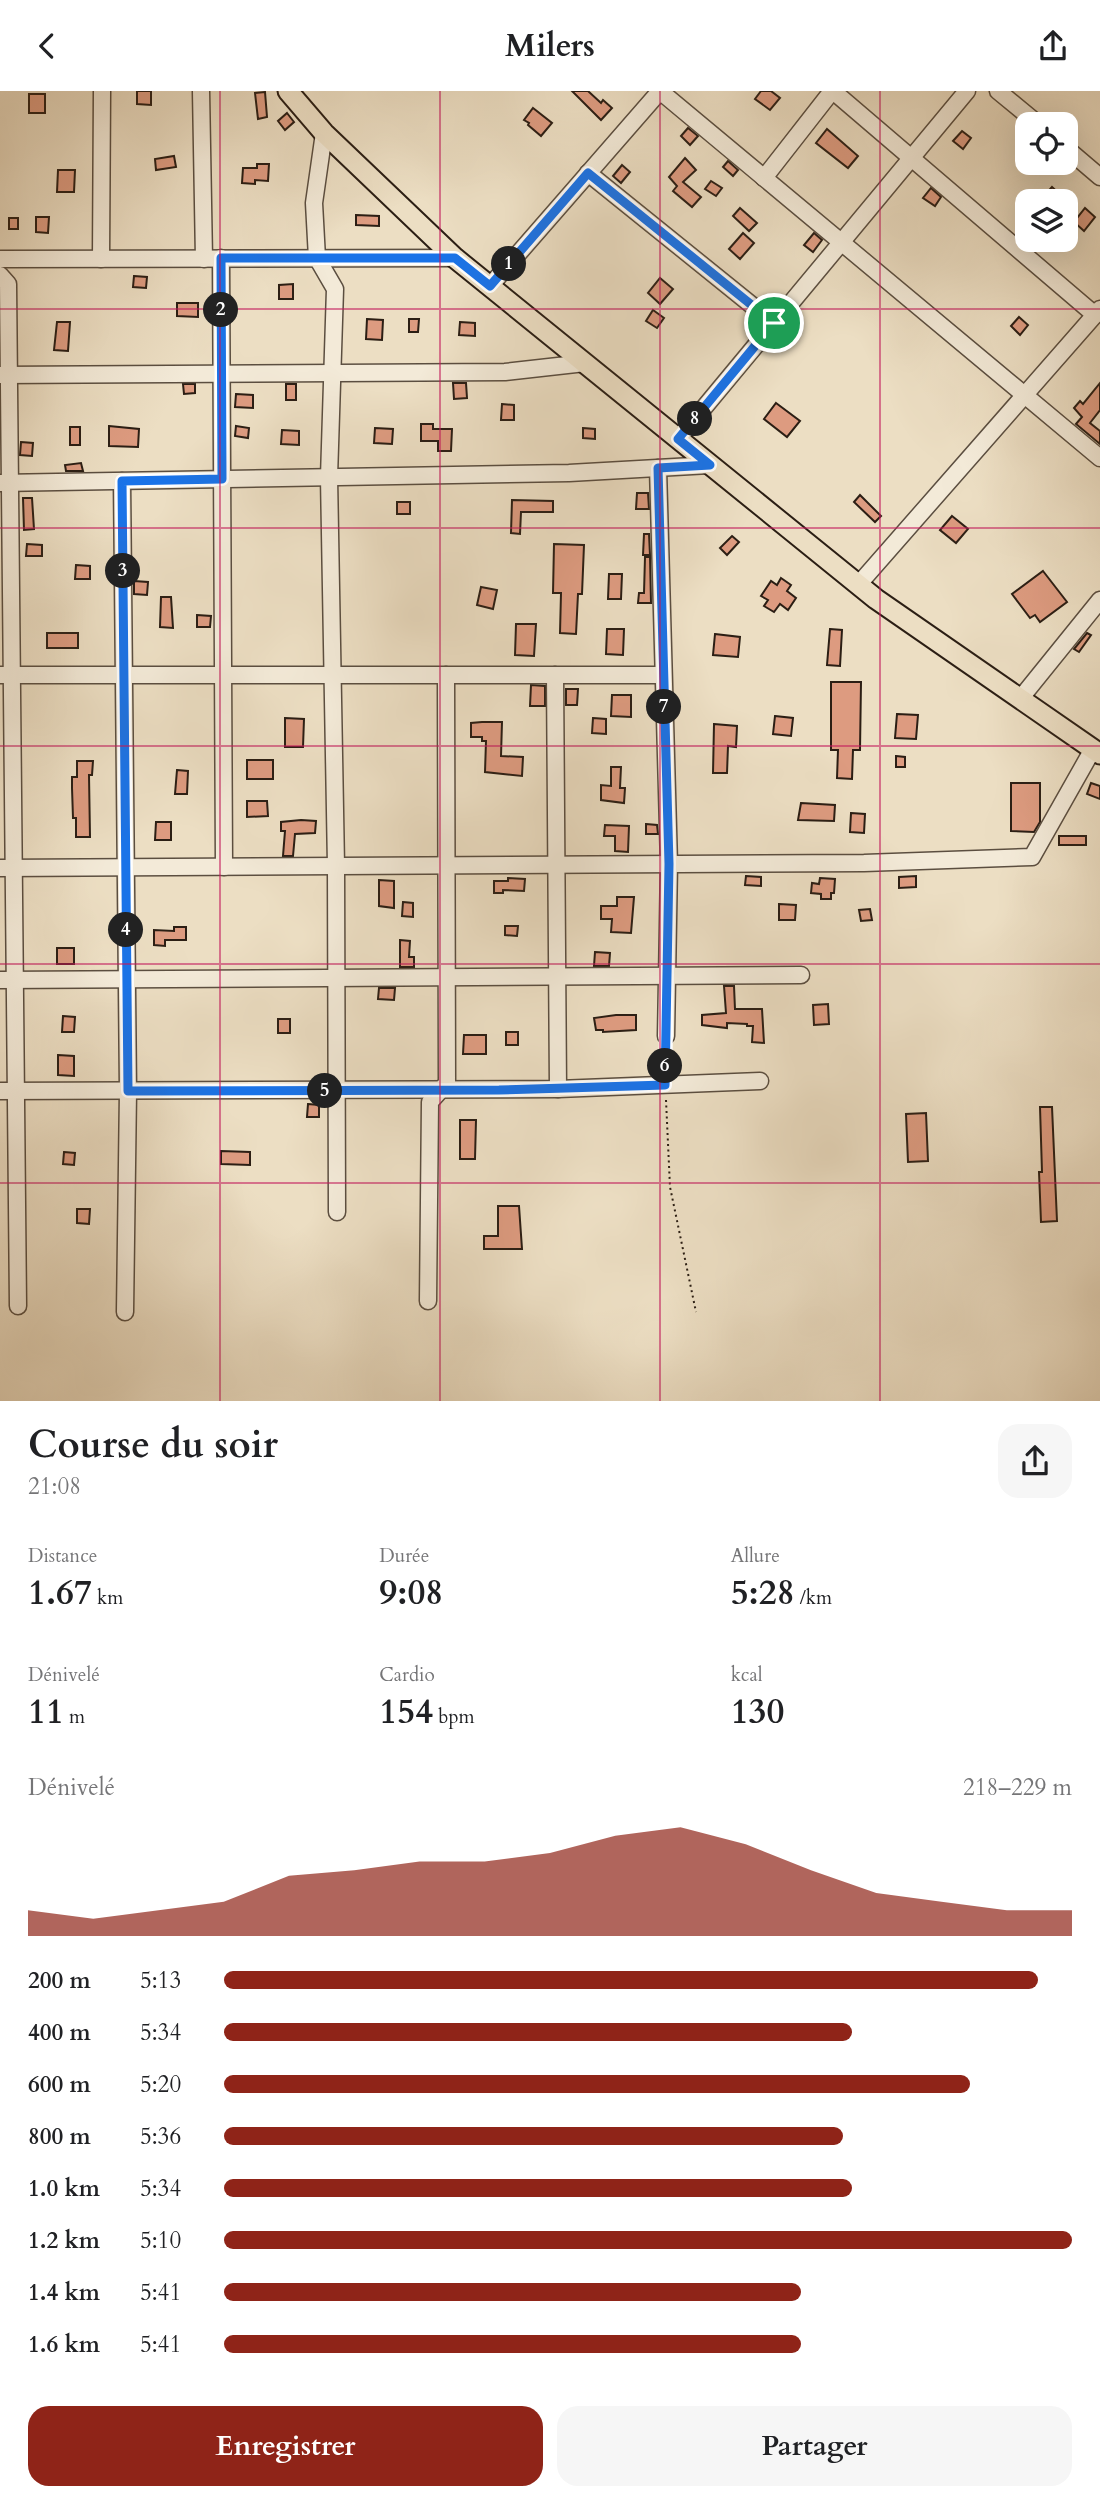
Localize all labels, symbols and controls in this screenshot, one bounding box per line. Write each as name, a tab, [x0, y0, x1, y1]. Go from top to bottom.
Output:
text: Milers	[505, 24, 595, 68]
icon: back	[28, 27, 66, 65]
icon: share	[1034, 27, 1072, 65]
map controls	[1015, 112, 1078, 252]
button: locate	[1015, 112, 1078, 175]
button: layers	[1015, 189, 1078, 252]
pin: 1	[491, 247, 526, 281]
text: 1	[504, 250, 513, 276]
pin: 2	[204, 293, 238, 327]
pin	[744, 293, 804, 353]
text: 2	[216, 296, 225, 322]
icon: arrive	[755, 304, 793, 342]
pin: 8	[678, 401, 712, 437]
text: 8	[690, 405, 699, 431]
pin: 3	[106, 553, 140, 589]
text: 3	[118, 557, 127, 583]
pin: 7	[646, 689, 682, 725]
text: 7	[659, 693, 668, 719]
pin: 4	[108, 913, 144, 947]
text: 4	[121, 916, 130, 942]
pin: 6	[648, 1049, 682, 1083]
text: 6	[660, 1052, 669, 1078]
pin: 5	[308, 1073, 342, 1109]
text: 5	[320, 1077, 329, 1103]
text: Course du soir	[28, 1419, 278, 1471]
button: share	[998, 1424, 1072, 1498]
text: 21:08	[28, 1471, 81, 1502]
text: Distance	[28, 1543, 97, 1569]
text: Durée	[379, 1543, 429, 1569]
text: Allure	[731, 1543, 780, 1569]
text: 1.67	[28, 1569, 92, 1617]
text: 9:08	[379, 1569, 443, 1617]
text: 5:28	[731, 1569, 795, 1617]
text: km	[92, 1585, 123, 1611]
text: /km	[795, 1585, 832, 1611]
text: Dénivelé	[28, 1662, 100, 1688]
text: Cardio	[379, 1662, 435, 1688]
text: kcal	[731, 1662, 763, 1688]
text: 11	[28, 1688, 64, 1736]
text: 154	[379, 1688, 433, 1736]
text: 130	[731, 1688, 784, 1736]
text: m	[64, 1704, 85, 1730]
text: bpm	[433, 1704, 475, 1730]
text: Dénivelé	[28, 1772, 115, 1803]
text: 218–229 m	[963, 1772, 1072, 1803]
text: 200 m	[28, 1965, 91, 1996]
text: 5:13	[140, 1965, 181, 1996]
text: 400 m	[28, 2017, 91, 2048]
text: 5:34	[140, 2017, 181, 2048]
text: 600 m	[28, 2069, 91, 2100]
text: 5:20	[140, 2069, 181, 2100]
text: 800 m	[28, 2121, 91, 2152]
text: 5:36	[140, 2121, 181, 2152]
text: 1.0 km	[28, 2173, 100, 2204]
text: 5:34	[140, 2173, 181, 2204]
text: 1.2 km	[28, 2225, 100, 2256]
text: 5:10	[140, 2225, 181, 2256]
text: 1.4 km	[28, 2277, 100, 2308]
text: 5:41	[140, 2277, 181, 2308]
text: 1.6 km	[28, 2329, 100, 2360]
text: 5:41	[140, 2329, 181, 2360]
button: Enregistrer	[28, 2406, 543, 2486]
button: Partager	[557, 2406, 1072, 2486]

